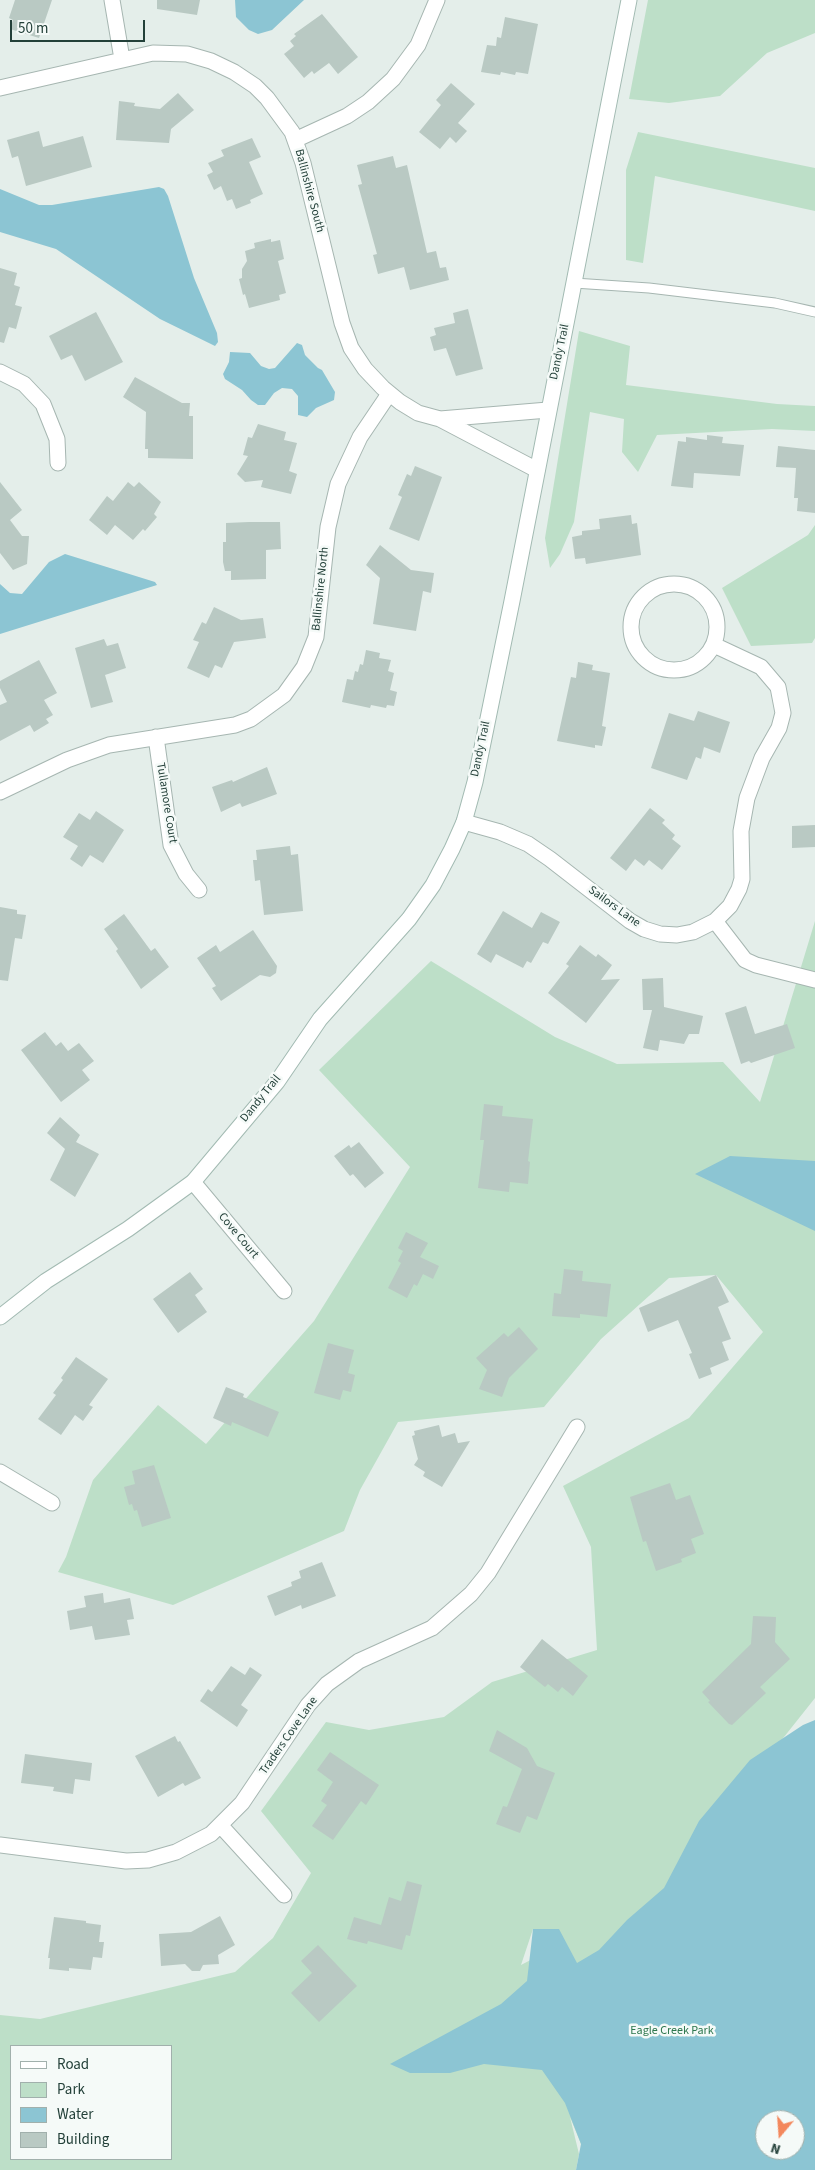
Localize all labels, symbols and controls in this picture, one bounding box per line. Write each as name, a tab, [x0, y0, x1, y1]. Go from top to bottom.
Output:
scale bar	[12, 10, 148, 42]
text: 50 m	[18, 18, 48, 39]
street label: Ballinshire South	[291, 148, 327, 234]
street label: Dandy Trail	[547, 323, 573, 381]
street label: Ballinshire North	[309, 546, 333, 632]
street label: Dandy Trail	[468, 720, 494, 778]
street label: Tullamore Court	[153, 762, 179, 844]
street label: Sailors Lane	[585, 883, 643, 931]
street label: Dandy Trail	[238, 1073, 284, 1125]
street label: Cove Court	[215, 1210, 261, 1262]
street label: Traders Cove Lane	[257, 1694, 321, 1778]
park label: Eagle Creek Park	[630, 2024, 714, 2038]
legend	[10, 2045, 172, 2160]
text: Road	[57, 2054, 89, 2075]
text: Park	[57, 2079, 85, 2100]
text: Water	[57, 2104, 93, 2125]
north arrow	[755, 2110, 805, 2160]
text: Building	[57, 2129, 109, 2150]
text: N	[768, 2137, 783, 2159]

